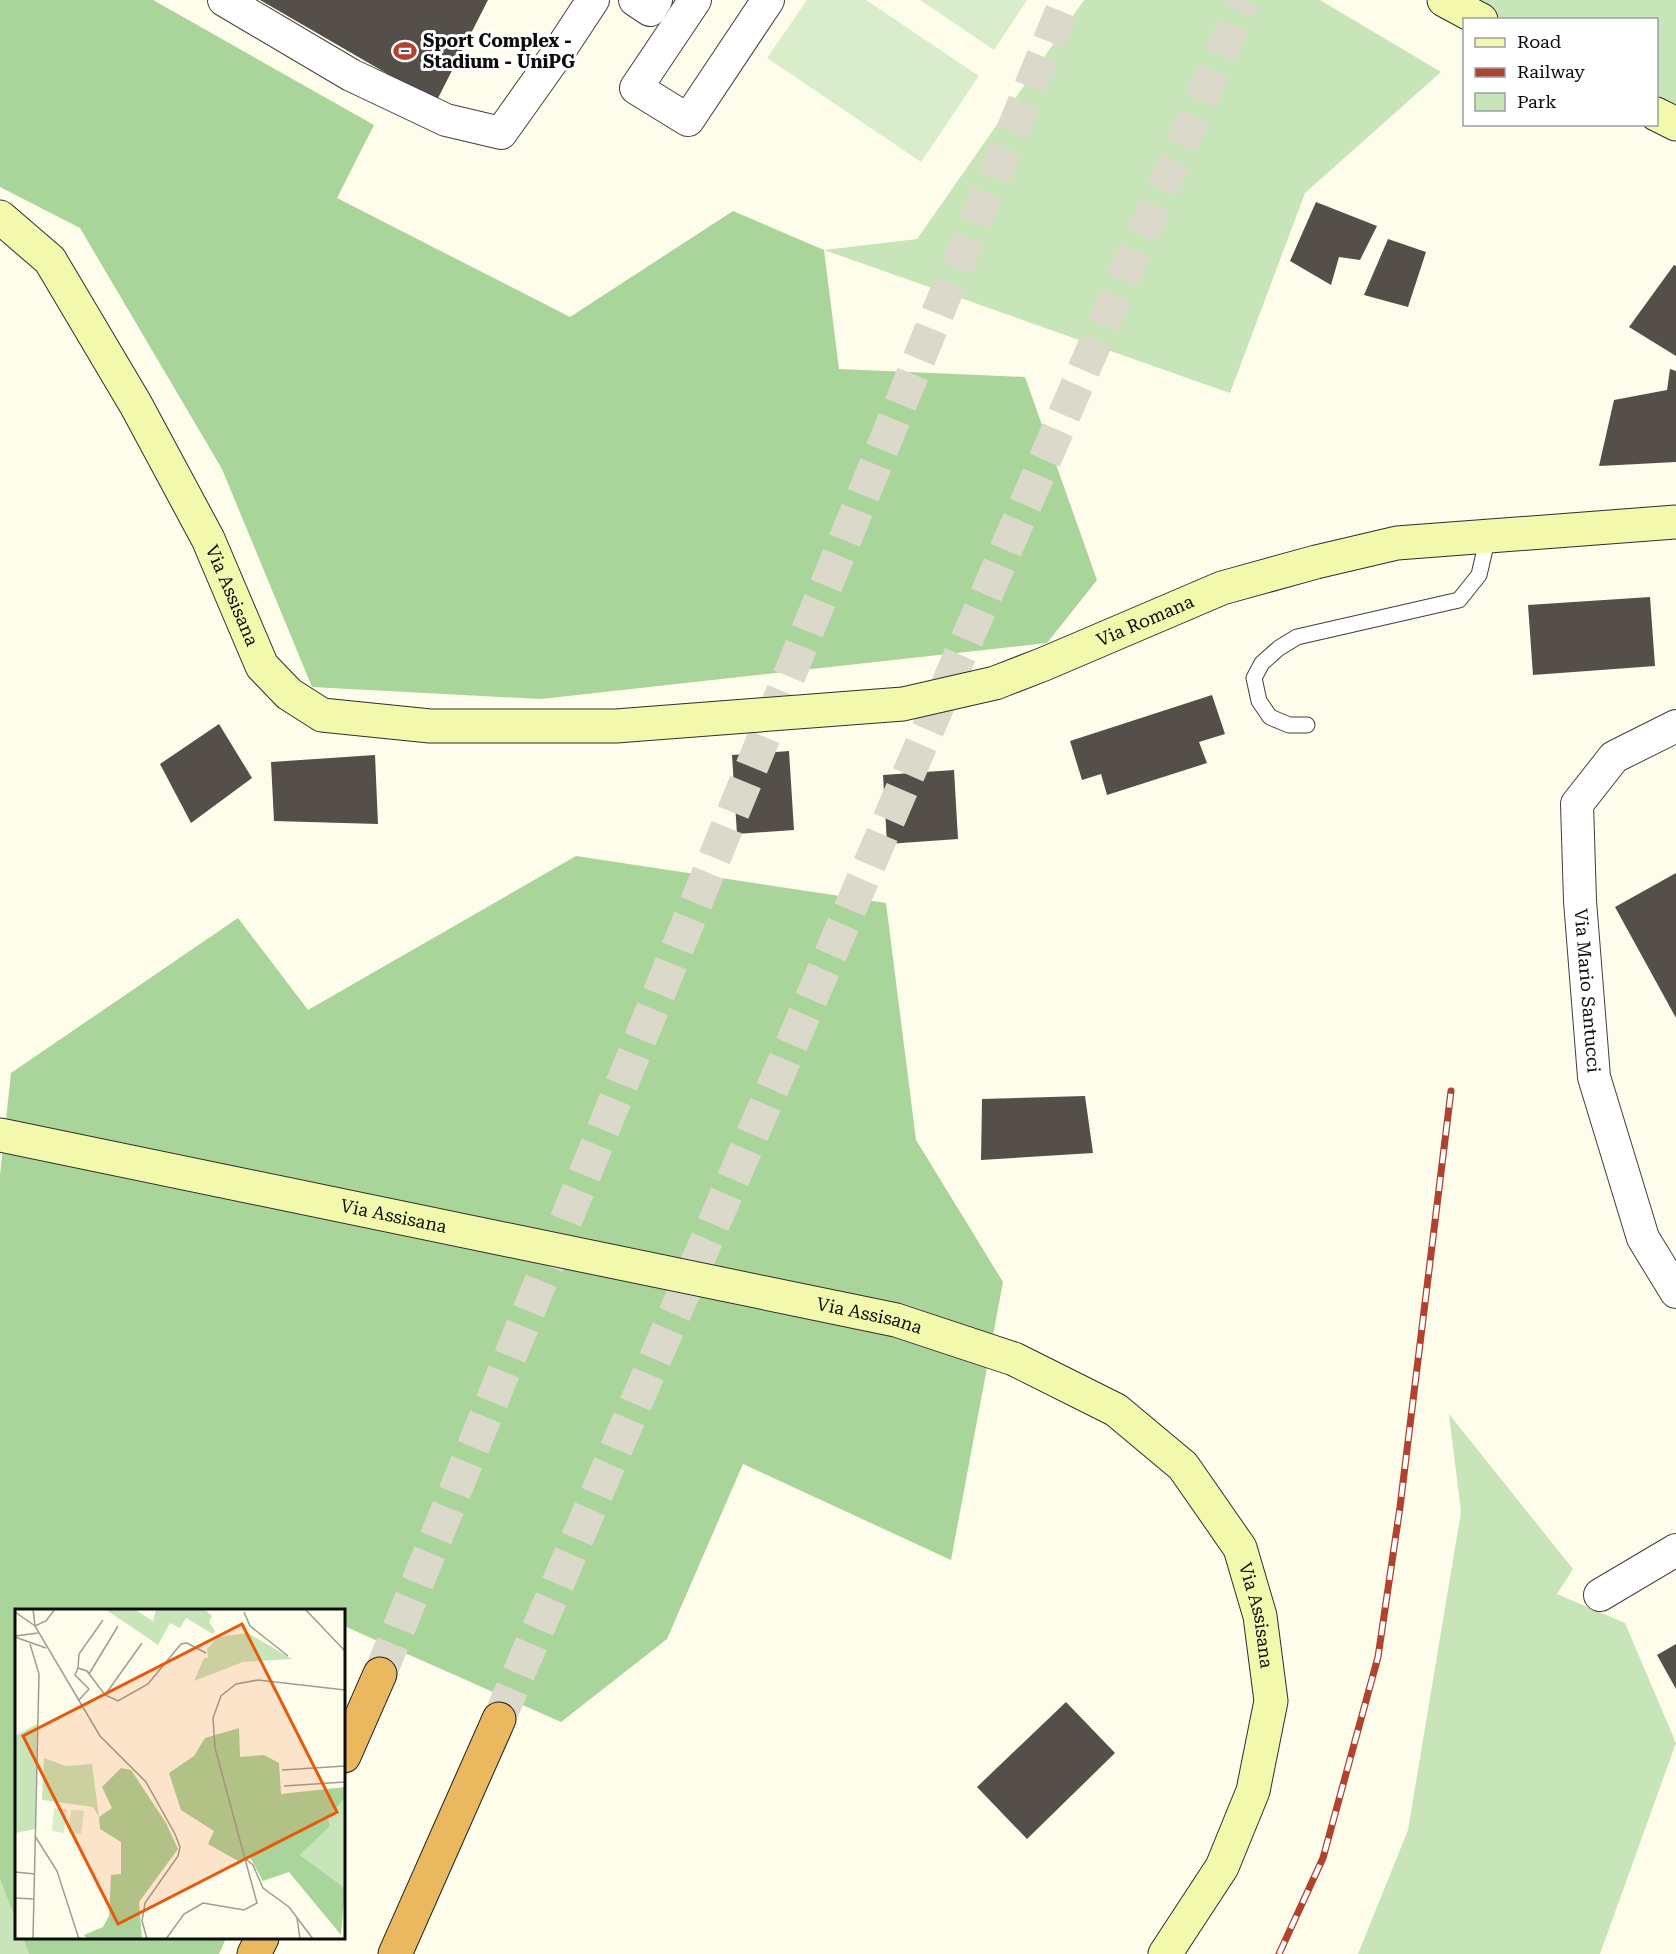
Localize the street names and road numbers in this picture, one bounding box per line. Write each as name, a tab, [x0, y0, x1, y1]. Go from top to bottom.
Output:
street label: Via Assisana	[202, 541, 263, 649]
street label: Via Romana	[1093, 590, 1197, 650]
street label: Via Mario Santucci	[1571, 908, 1605, 1074]
street label: Via Assisana	[339, 1195, 449, 1237]
street label: Via Assisana	[815, 1293, 925, 1338]
street label: Via Assisana	[1235, 1560, 1278, 1670]

